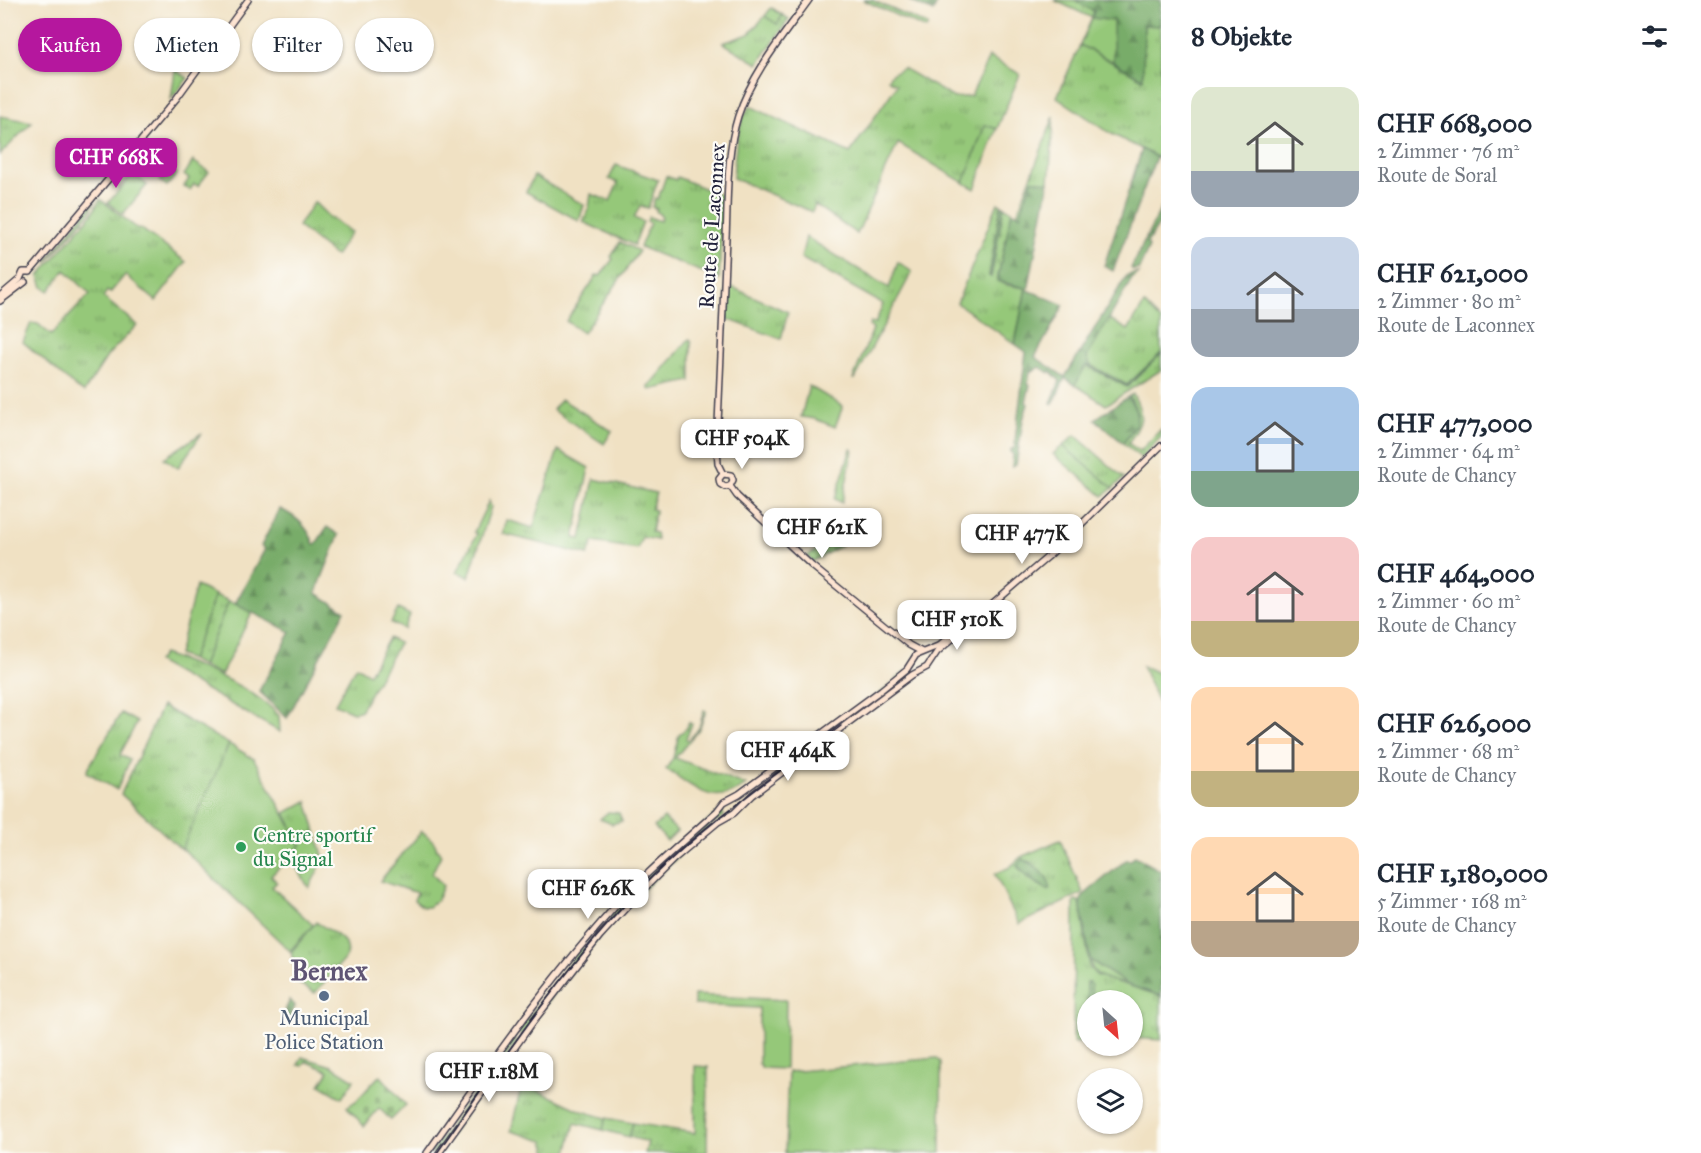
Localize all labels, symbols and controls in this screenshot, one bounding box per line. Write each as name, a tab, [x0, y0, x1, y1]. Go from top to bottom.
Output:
chip: Kaufen	[18, 18, 122, 72]
chip: Mieten	[134, 18, 240, 72]
chip: Filter	[252, 18, 343, 72]
chip: Neu	[355, 18, 434, 72]
text: 8 Objekte	[1191, 20, 1292, 52]
icon: filters	[1638, 20, 1671, 53]
text: CHF 668,000	[1377, 107, 1532, 139]
icon: home	[1239, 111, 1311, 183]
pin: CHF 668K	[54, 138, 178, 189]
text: 2 Zimmer · 76 m²	[1377, 139, 1519, 163]
street label: Route de Laconnex	[693, 142, 731, 310]
text: CHF 668K	[69, 145, 163, 169]
text: Route de Soral	[1377, 163, 1497, 187]
text: CHF 621,000	[1377, 257, 1528, 289]
icon: home	[1239, 261, 1311, 333]
text: 2 Zimmer · 80 m²	[1377, 289, 1521, 313]
text: Route de Laconnex	[1377, 313, 1535, 337]
text: CHF 477,000	[1377, 407, 1533, 439]
icon: home	[1239, 411, 1311, 483]
pin: CHF 504K	[680, 419, 804, 470]
text: CHF 504K	[695, 426, 789, 450]
text: 2 Zimmer · 64 m²	[1377, 439, 1520, 463]
text: Route de Chancy	[1377, 463, 1516, 487]
pin: CHF 621K	[760, 508, 884, 559]
pin: CHF 477K	[960, 514, 1084, 565]
text: CHF 621K	[777, 515, 867, 539]
text: CHF 477K	[975, 521, 1069, 545]
text: CHF 464,000	[1377, 557, 1535, 589]
icon: home	[1239, 561, 1311, 633]
text: 2 Zimmer · 60 m²	[1377, 589, 1520, 613]
pin: CHF 510K	[895, 600, 1019, 651]
text: CHF 510K	[911, 607, 1003, 631]
text: Route de Chancy	[1377, 613, 1516, 637]
text: CHF 626,000	[1377, 707, 1531, 739]
icon: home	[1239, 711, 1311, 783]
pin: CHF 464K	[726, 731, 850, 782]
text: CHF 464K	[740, 738, 836, 762]
text: 2 Zimmer · 68 m²	[1377, 739, 1519, 763]
text: Route de Chancy	[1377, 763, 1516, 787]
place label: Centre sportif du Signal	[253, 822, 376, 872]
marker: Centre sportif du Signal	[234, 840, 248, 854]
text: CHF 1,180,000	[1377, 857, 1548, 889]
icon: home	[1239, 861, 1311, 933]
pin: CHF 626K	[526, 869, 650, 920]
text: CHF 626K	[542, 876, 634, 900]
text: 5 Zimmer · 168 m²	[1377, 889, 1527, 913]
text: Route de Chancy	[1377, 913, 1516, 937]
district label: Bernex	[290, 954, 368, 987]
marker: Municipal Police Station	[317, 989, 331, 1003]
north arrow	[1077, 990, 1143, 1056]
map controls	[1077, 990, 1143, 1134]
place label: Municipal Police Station	[264, 1005, 384, 1055]
pin: CHF 1.18M	[420, 1052, 558, 1103]
text: CHF 1.18M	[439, 1059, 539, 1083]
button: layers	[1077, 1068, 1143, 1134]

